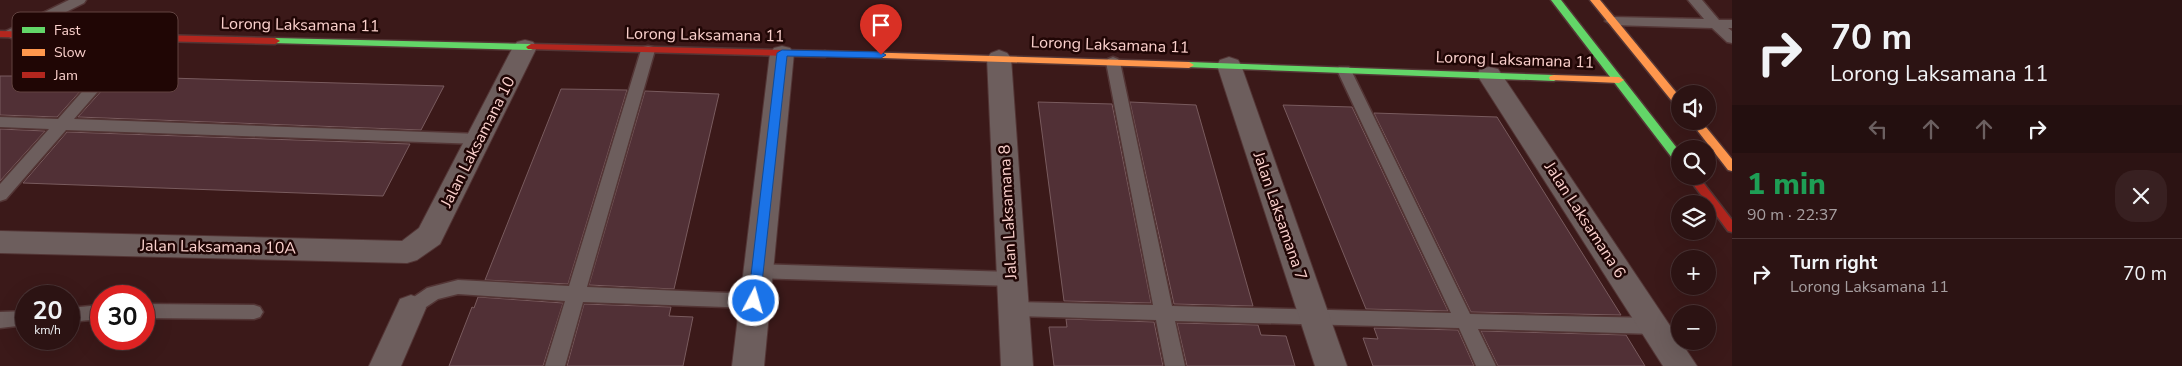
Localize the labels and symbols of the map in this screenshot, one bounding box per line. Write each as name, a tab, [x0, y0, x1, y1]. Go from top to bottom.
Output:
pin	[860, 4, 902, 55]
legend	[12, 12, 178, 92]
street label: Lorong Laksamana 11	[220, 13, 380, 37]
text: Fast	[54, 21, 80, 40]
street label: Lorong Laksamana 11	[625, 23, 785, 47]
street label: Lorong Laksamana 11	[1030, 31, 1190, 59]
text: Slow	[54, 43, 86, 62]
street label: Lorong Laksamana 11	[1435, 46, 1595, 74]
text: Jam	[53, 66, 78, 85]
street label: Jalan Laksamana 10	[435, 73, 521, 212]
street label: Jalan Laksamana 8	[993, 144, 1023, 281]
street label: Jalan Laksamana 7	[1247, 148, 1312, 283]
street label: Jalan Laksamana 6	[1539, 157, 1631, 282]
street label: Jalan Laksamana 10A	[139, 235, 297, 259]
position arrow	[727, 274, 779, 326]
speed limit sign: 30	[90, 285, 155, 350]

